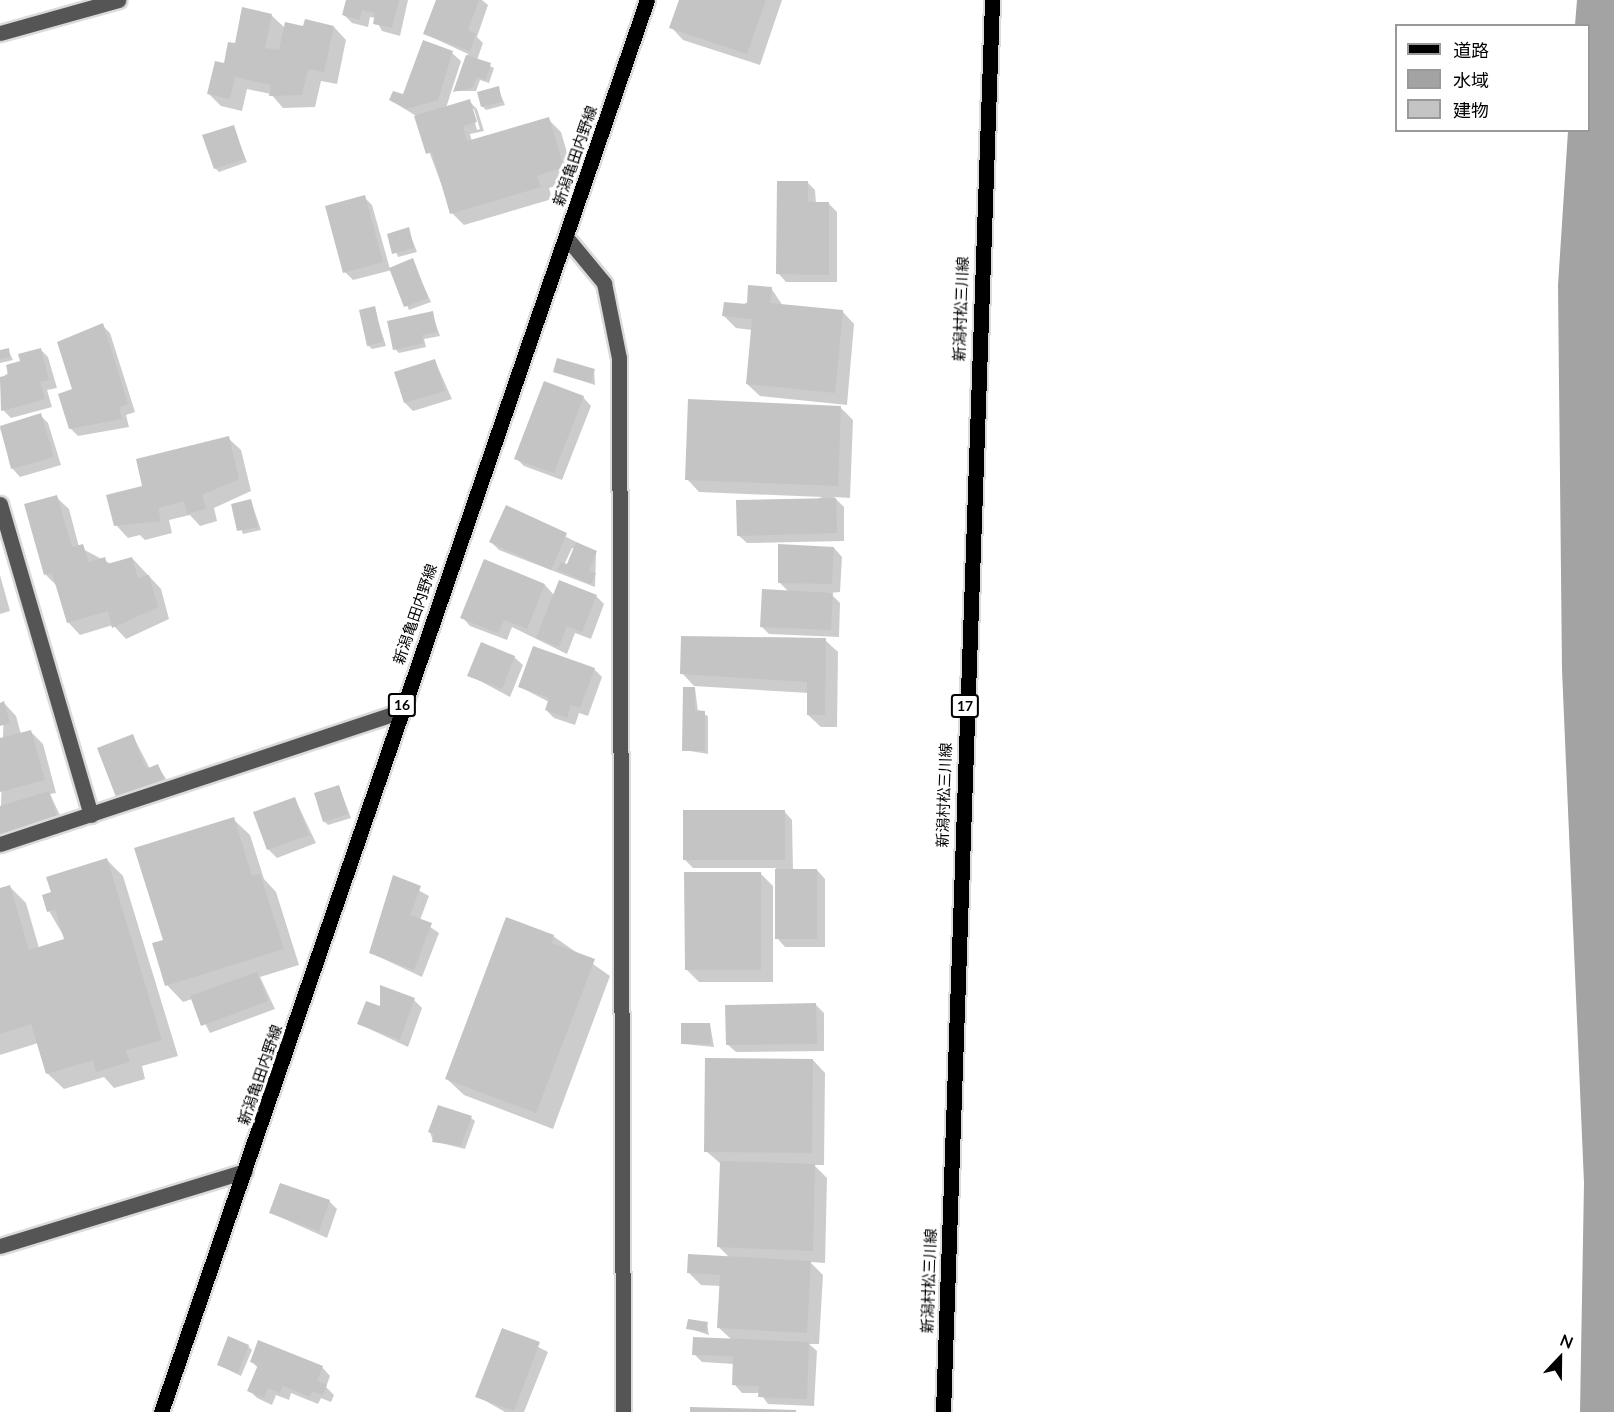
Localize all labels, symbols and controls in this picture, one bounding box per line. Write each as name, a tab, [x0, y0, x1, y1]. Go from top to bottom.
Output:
legend	[1395, 24, 1590, 132]
text: 道路	[1453, 39, 1489, 61]
text: 水域	[1453, 69, 1489, 91]
text: 建物	[1453, 99, 1489, 121]
street label: 新潟亀田内野線	[549, 103, 601, 209]
street label: 新潟村松三川線	[950, 256, 972, 362]
street label: 新潟亀田内野線	[389, 561, 441, 667]
road number: 16	[387, 694, 417, 716]
road number: 17	[950, 695, 980, 717]
street label: 新潟村松三川線	[933, 742, 955, 848]
street label: 新潟亀田内野線	[234, 1022, 286, 1128]
street label: 新潟村松三川線	[918, 1228, 940, 1334]
north arrow	[1530, 1328, 1590, 1388]
text: N	[1558, 1330, 1576, 1352]

